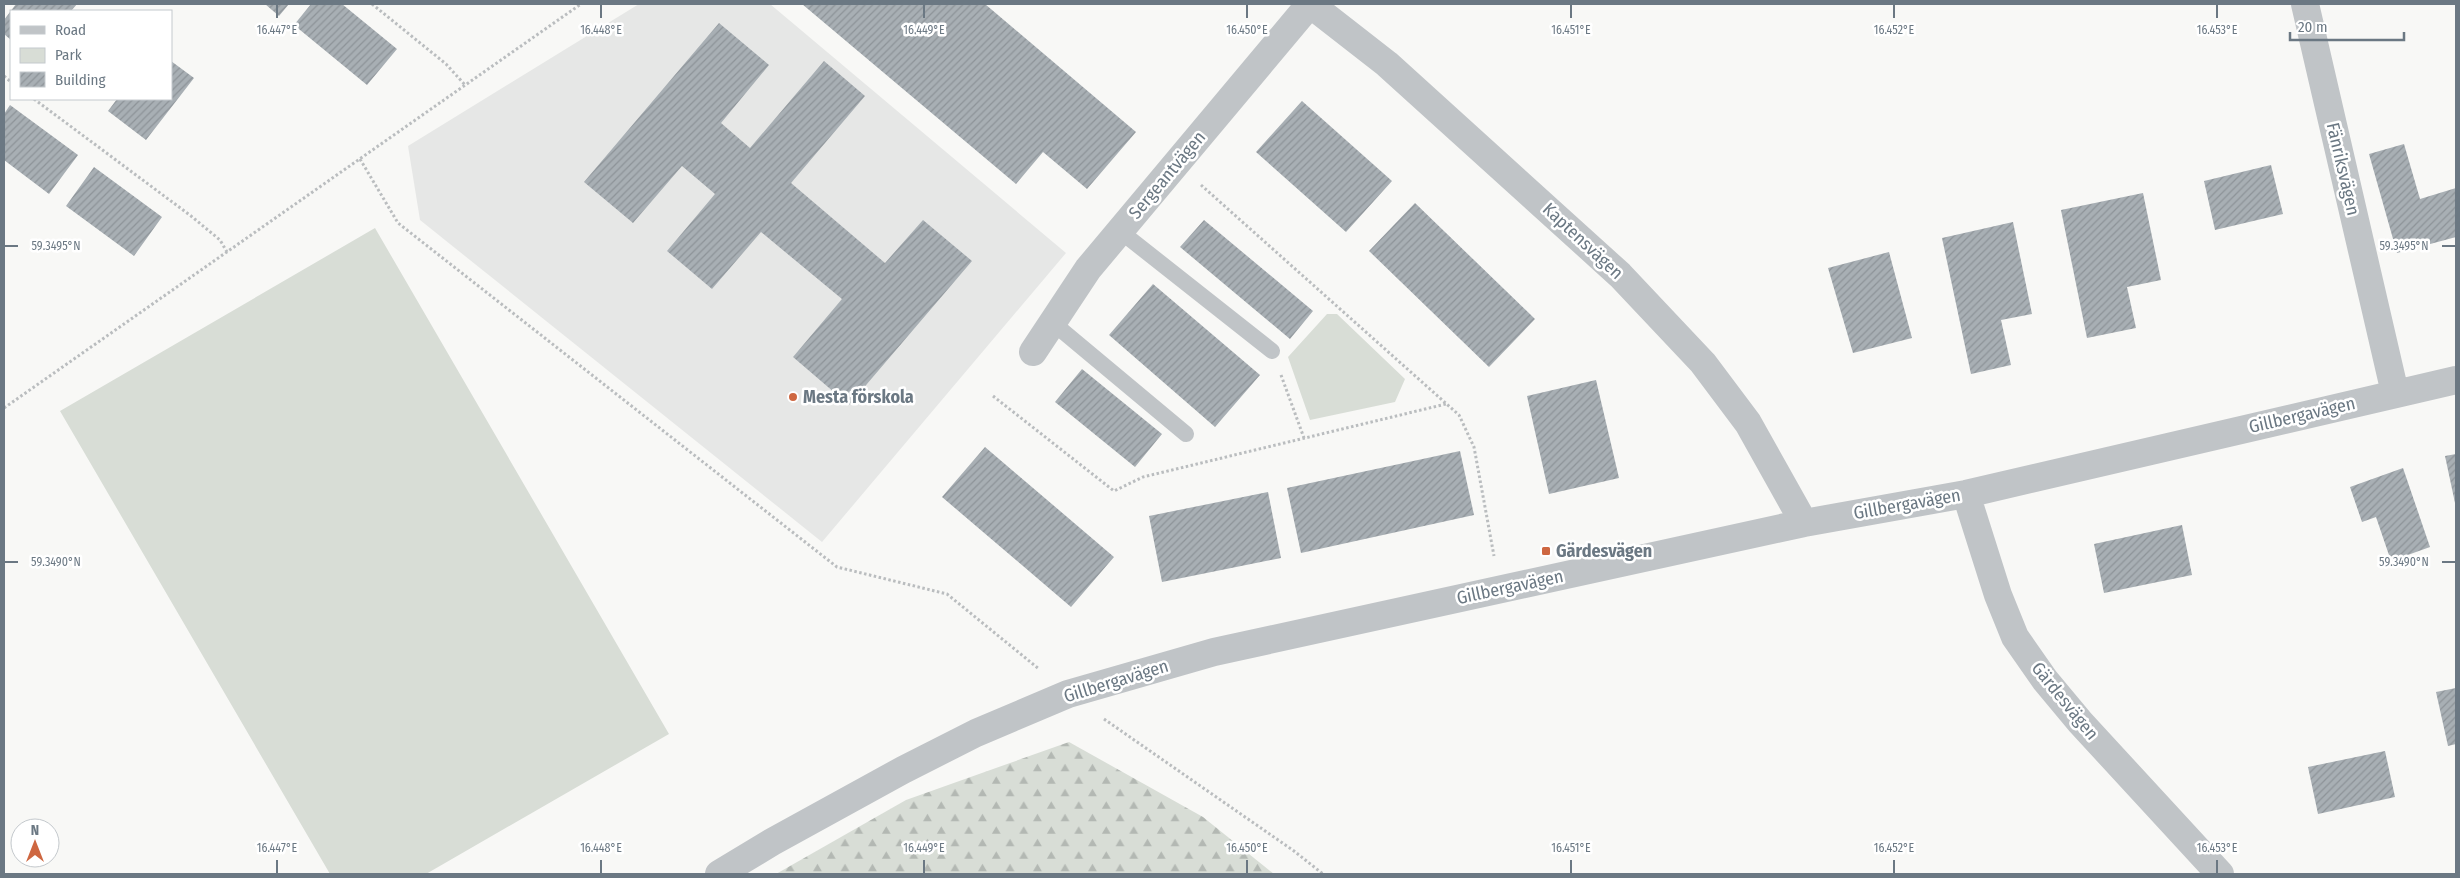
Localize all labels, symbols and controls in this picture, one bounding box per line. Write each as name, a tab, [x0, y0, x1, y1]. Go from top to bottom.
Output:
legend	[10, 10, 172, 100]
scale bar	[2290, 10, 2404, 42]
text: 20 m	[2298, 18, 2328, 36]
text: Road	[55, 21, 86, 39]
text: 16.447°E	[257, 23, 298, 37]
text: 16.448°E	[580, 23, 622, 37]
text: 16.449°E	[903, 23, 945, 37]
text: 16.450°E	[1226, 23, 1268, 37]
text: 16.451°E	[1551, 23, 1591, 37]
text: 16.452°E	[1874, 23, 1915, 37]
text: 16.453°E	[2197, 23, 2238, 37]
text: Park	[55, 46, 82, 64]
text: Building	[55, 71, 106, 89]
street label: Fänriksvägen	[2322, 120, 2364, 218]
street label: Sergeantvägen	[1124, 127, 1210, 223]
street label: Kaptensvägen	[1538, 198, 1628, 284]
text: 59.3495°N	[32, 239, 80, 253]
text: 59.3495°N	[2380, 239, 2428, 253]
place label: Mesta förskola	[803, 386, 914, 408]
marker: Mesta förskola	[787, 391, 799, 403]
street label: Gillbergavägen	[2247, 392, 2357, 438]
street label: Gillbergavägen	[1852, 484, 1962, 524]
place label: Gärdesvägen	[1556, 540, 1652, 562]
marker: Gärdesvägen	[1540, 545, 1552, 557]
text: 59.3490°N	[31, 555, 81, 569]
text: 59.3490°N	[2379, 555, 2429, 569]
street label: Gillbergavägen	[1455, 565, 1565, 609]
street label: Gillbergavägen	[1061, 655, 1171, 707]
street label: Gärdesvägen	[2027, 658, 2103, 744]
north arrow	[10, 818, 60, 868]
text: N	[31, 822, 39, 839]
text: 16.447°E	[257, 841, 298, 855]
text: 16.448°E	[580, 841, 622, 855]
text: 16.449°E	[903, 841, 945, 855]
text: 16.450°E	[1226, 841, 1268, 855]
text: 16.451°E	[1551, 841, 1591, 855]
text: 16.452°E	[1874, 841, 1915, 855]
text: 16.453°E	[2197, 841, 2238, 855]

